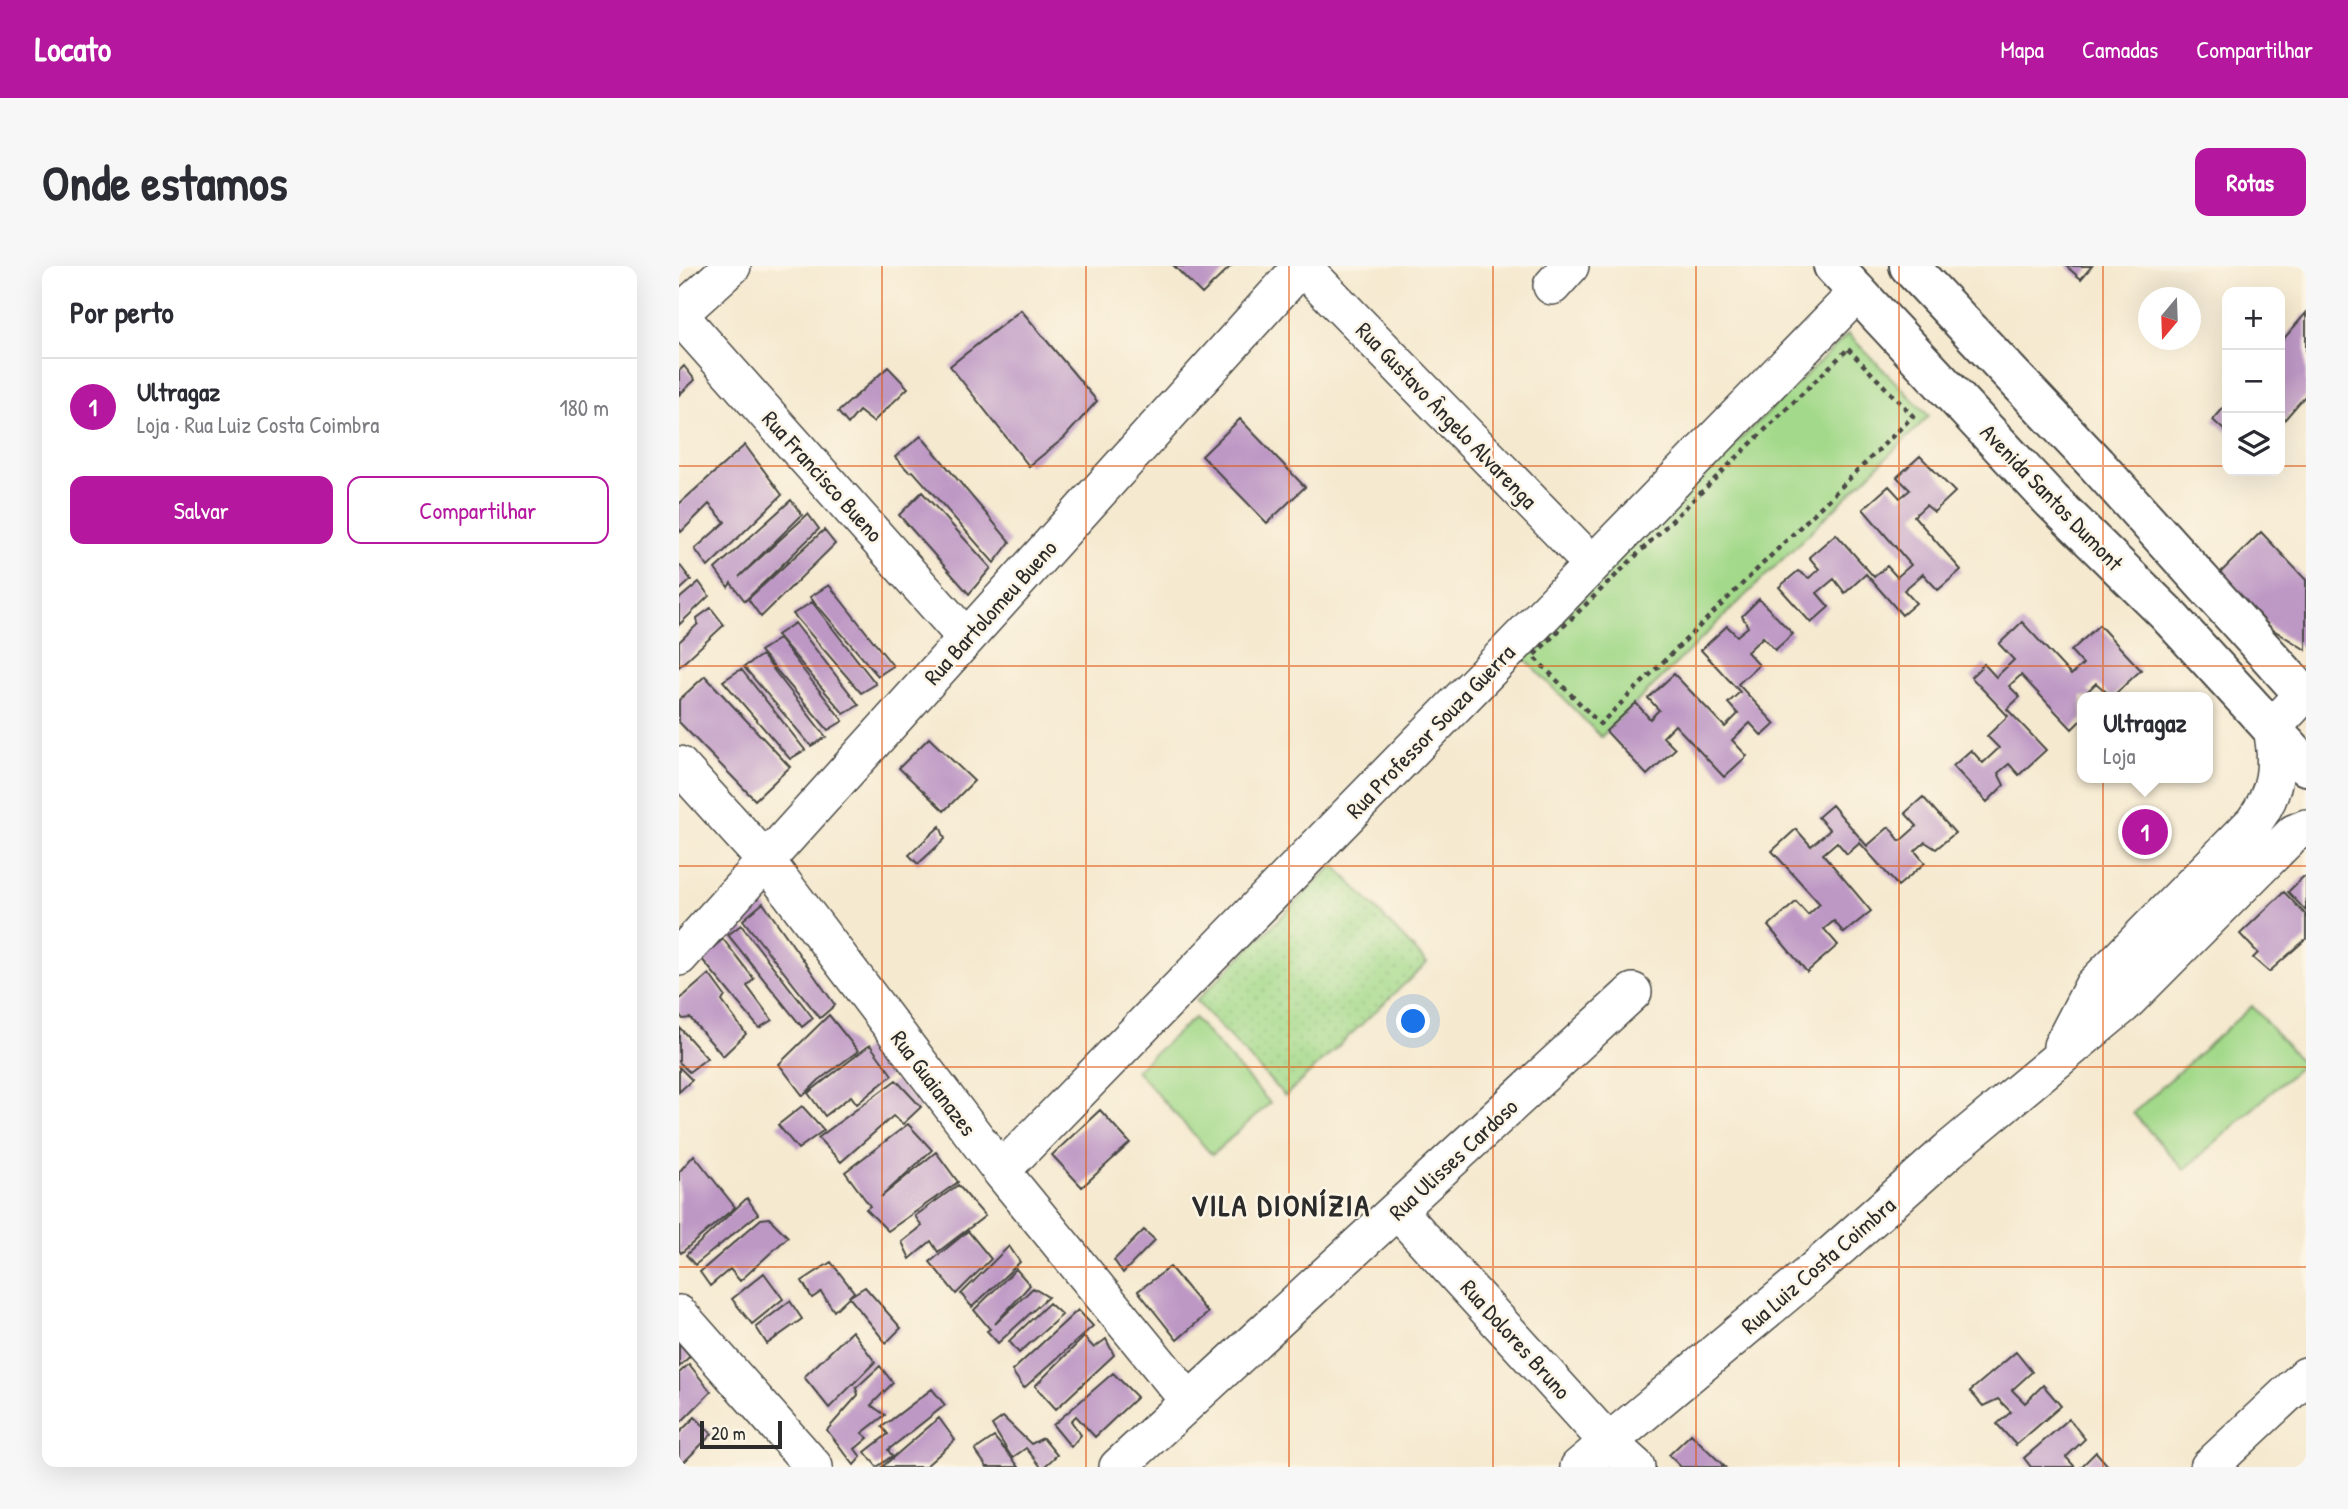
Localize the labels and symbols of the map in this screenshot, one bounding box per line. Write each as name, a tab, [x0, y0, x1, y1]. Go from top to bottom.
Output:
north arrow	[2138, 287, 2201, 350]
street label: Rua Gustavo Ângelo Alvarenga	[1349, 315, 1545, 515]
street label: Rua Francisco Bueno	[756, 404, 890, 548]
street label: Avenida Santos Dumont	[1974, 417, 2131, 578]
street label: Rua Bartolomeu Bueno	[917, 533, 1063, 691]
street label: Rua Professor Souza Guerra	[1339, 637, 1521, 825]
pin: 1	[2122, 806, 2168, 858]
your location	[1396, 1004, 1430, 1038]
street label: Rua Guaianazes	[884, 1024, 984, 1142]
street label: Rua Ulisses Cardoso	[1382, 1091, 1524, 1227]
district label: VILA DIONÍZIA	[1191, 1185, 1371, 1225]
street label: Rua Luiz Costa Coimbra	[1734, 1189, 1902, 1341]
street label: Rua Dolores Bruno	[1454, 1272, 1578, 1406]
scale bar	[700, 1418, 782, 1450]

